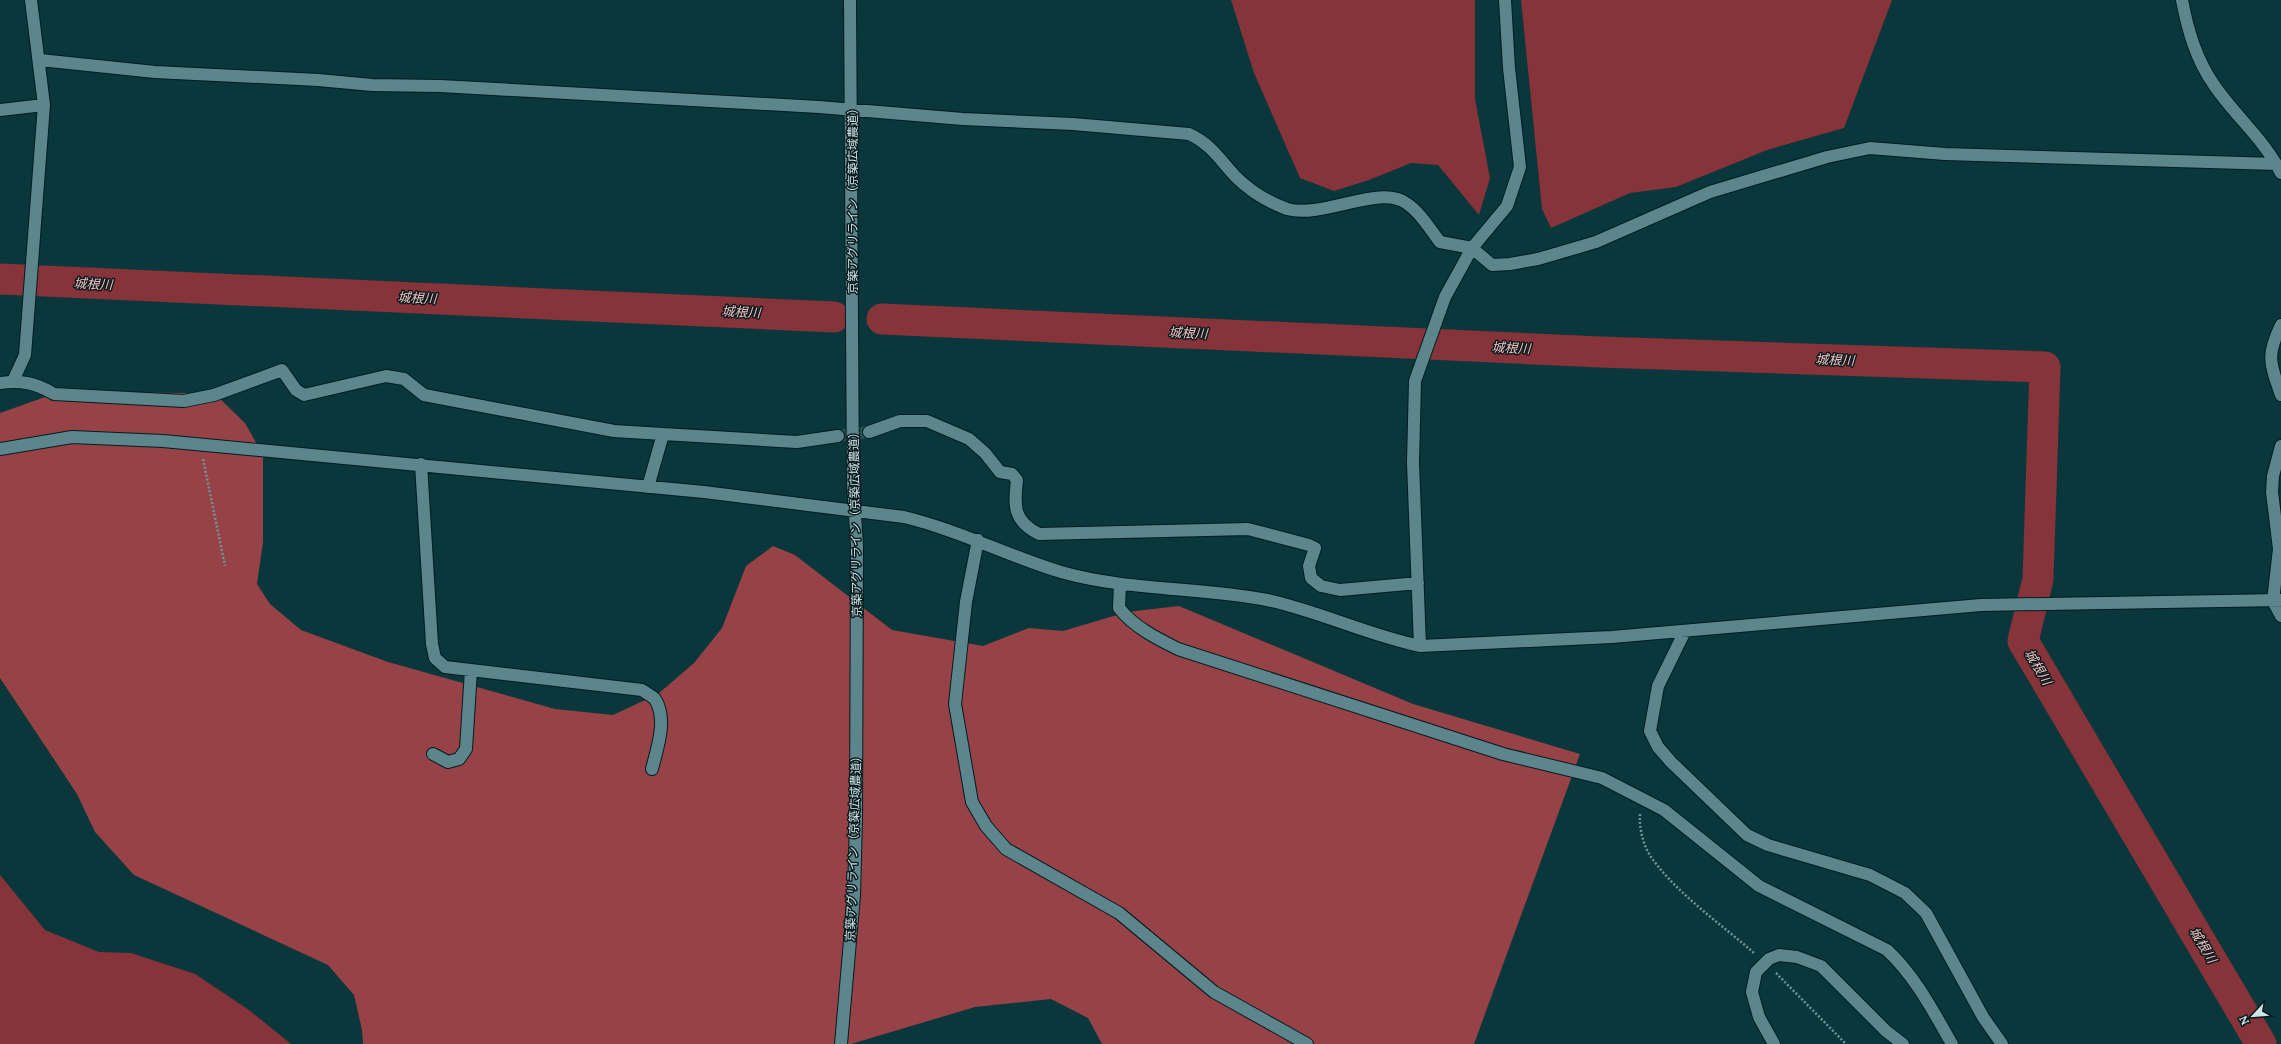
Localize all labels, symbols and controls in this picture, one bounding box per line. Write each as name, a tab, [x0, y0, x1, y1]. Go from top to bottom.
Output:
street label: 京築アグリライン（京築広域農道）	[845, 102, 860, 294]
water label: 城根川	[73, 274, 115, 294]
water label: 城根川	[397, 288, 439, 308]
water label: 城根川	[721, 302, 763, 322]
water label: 城根川	[1168, 323, 1210, 343]
water label: 城根川	[1491, 338, 1533, 358]
water label: 城根川	[1815, 351, 1857, 369]
street label: 京築アグリライン（京築広域農道）	[846, 426, 864, 618]
water label: 城根川	[2021, 646, 2056, 690]
street label: 京築アグリライン（京築広域農道）	[842, 750, 864, 942]
water label: 城根川	[2186, 924, 2221, 968]
north arrow	[2233, 996, 2273, 1036]
text: N	[2236, 1013, 2252, 1027]

